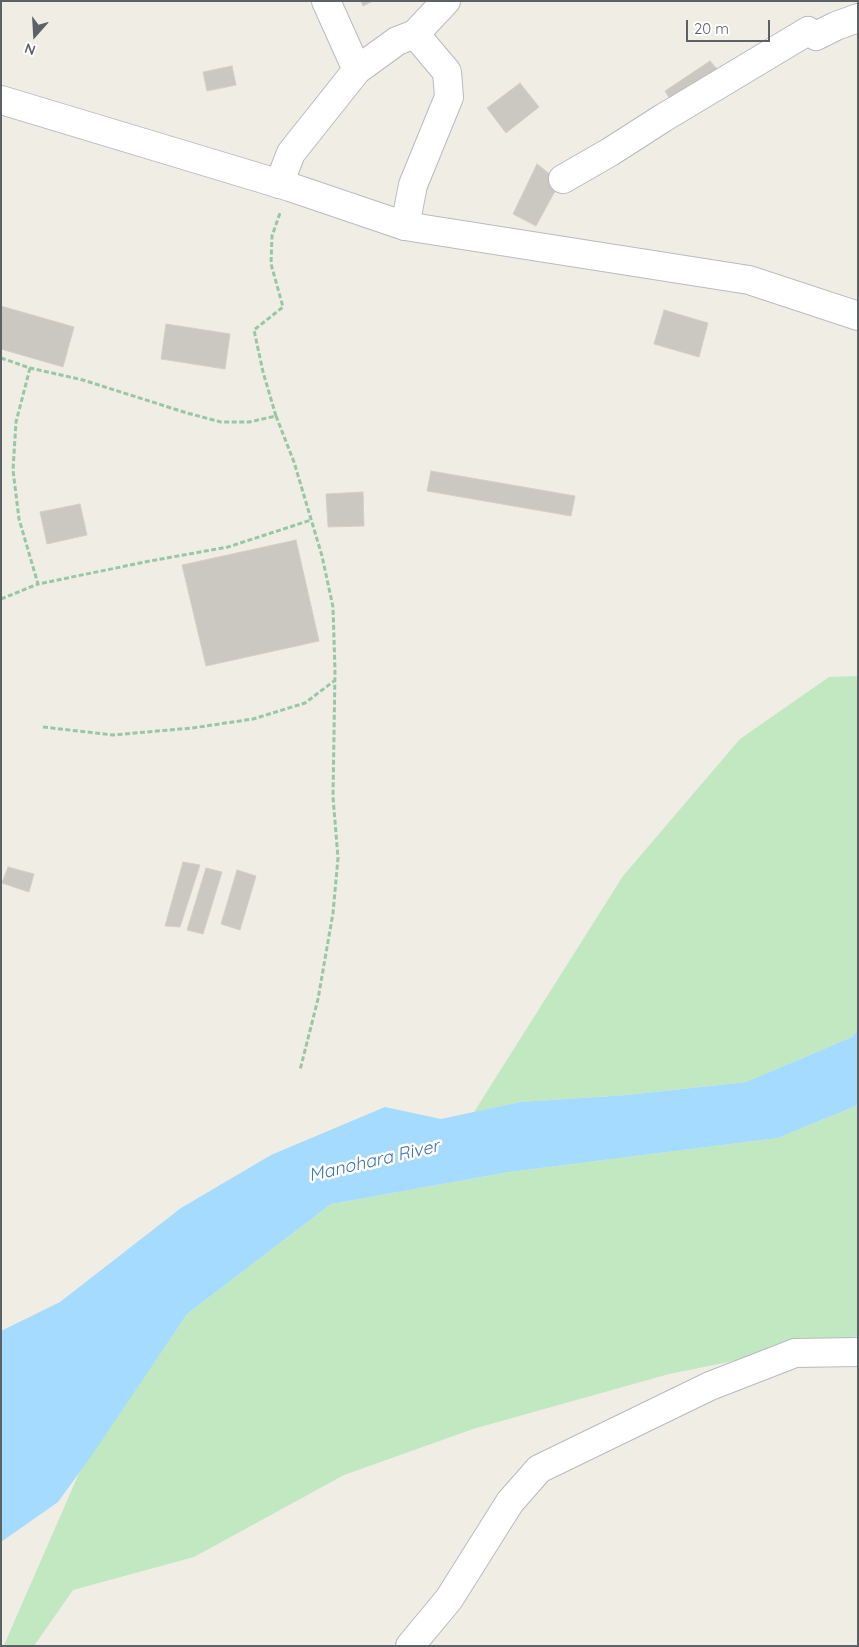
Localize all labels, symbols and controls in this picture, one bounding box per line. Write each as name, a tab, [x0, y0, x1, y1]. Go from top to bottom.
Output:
north arrow	[10, 10, 60, 60]
scale bar	[689, 10, 773, 42]
text: 20 m	[694, 19, 729, 38]
text: N	[22, 39, 38, 59]
water label: Manohara River	[307, 1135, 441, 1187]

